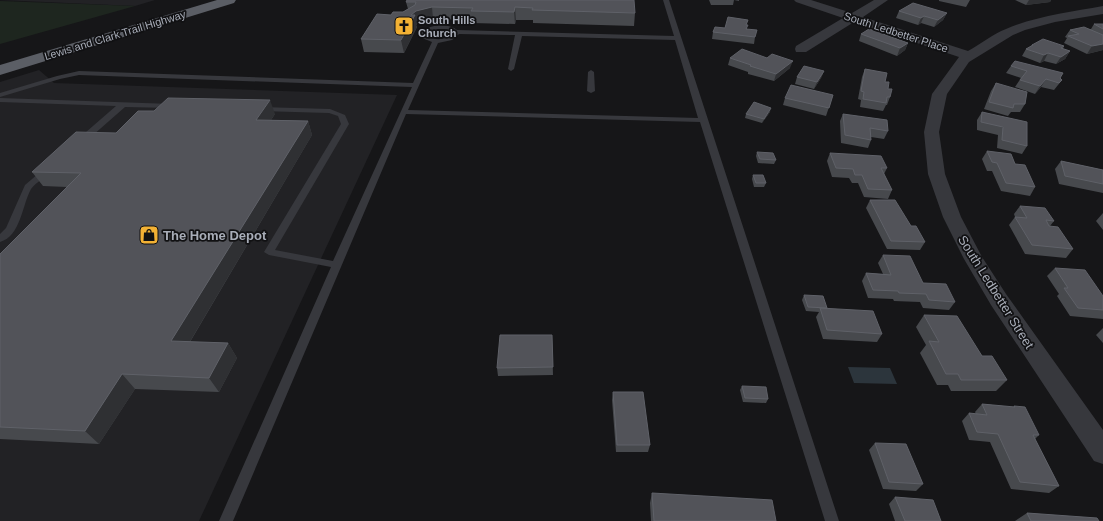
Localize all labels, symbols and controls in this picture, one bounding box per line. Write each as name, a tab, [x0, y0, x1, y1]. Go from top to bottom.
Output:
street label: Lewis and Clark Trail Highway	[43, 8, 188, 62]
street label: South Ledbetter Place	[842, 9, 950, 55]
place label: South Hills Church	[418, 14, 475, 39]
church icon: South Hills Church	[393, 15, 415, 37]
shop icon: The Home Depot	[138, 224, 160, 246]
place label: The Home Depot	[163, 228, 267, 243]
street label: South Ledbetter Street	[955, 233, 1037, 352]

